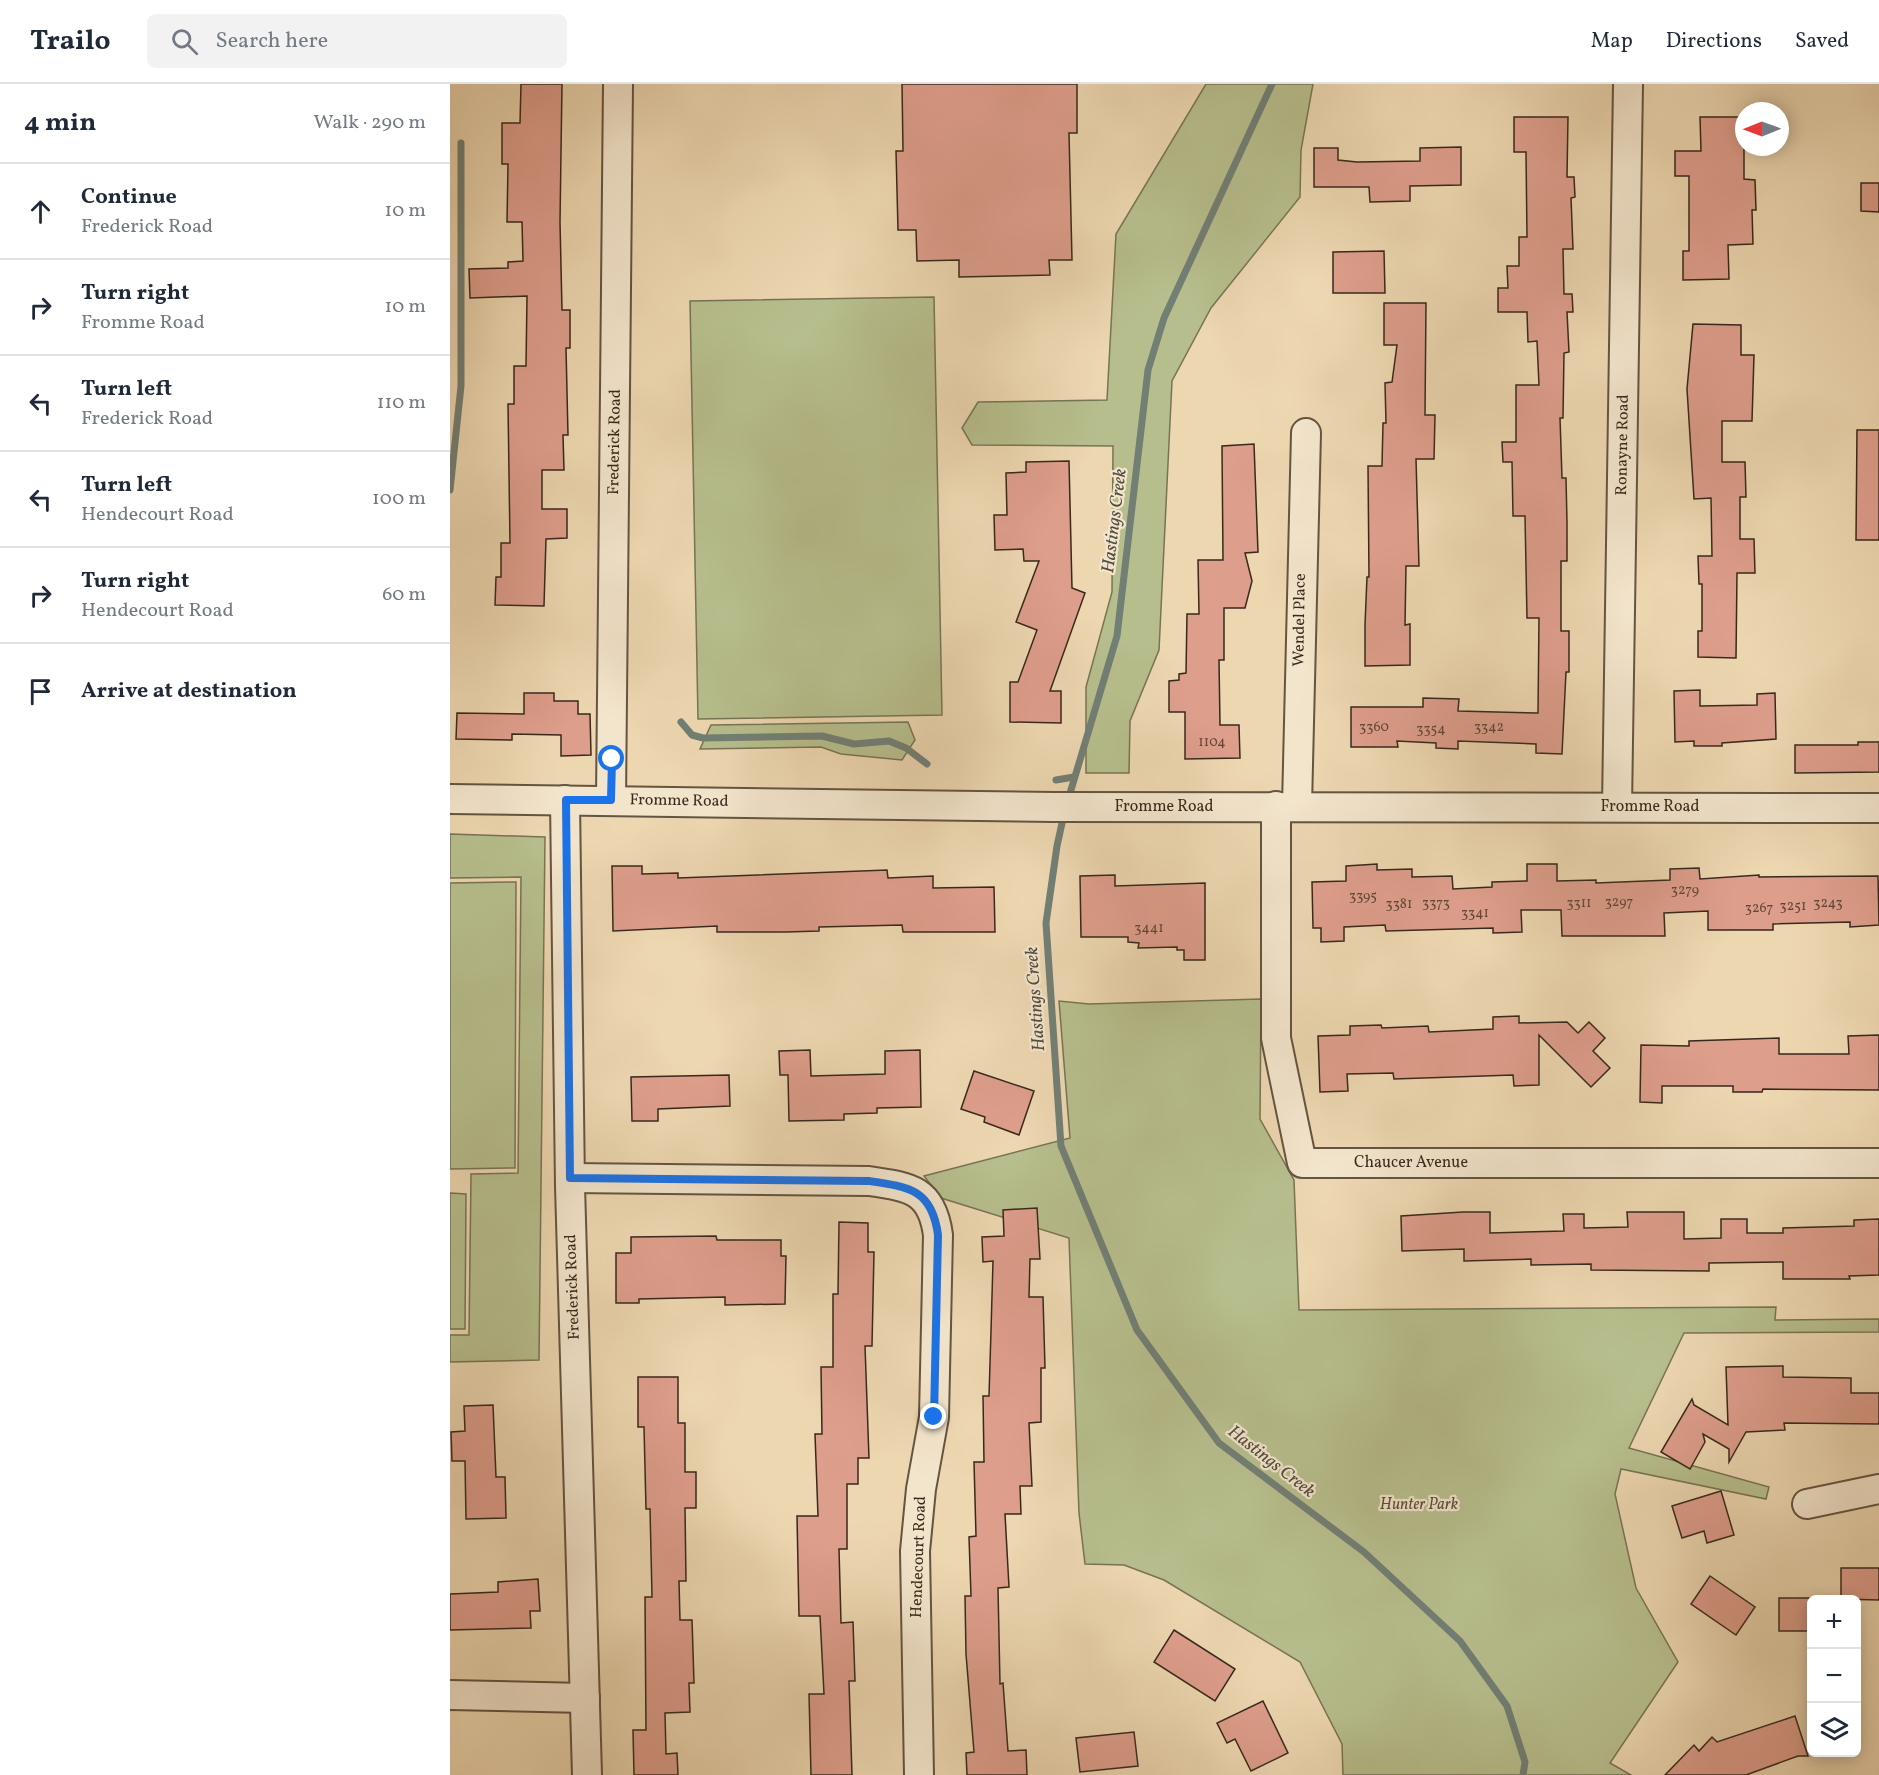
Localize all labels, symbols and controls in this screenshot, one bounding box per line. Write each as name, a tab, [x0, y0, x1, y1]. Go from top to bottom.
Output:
search box	[147, 14, 567, 68]
text: Trailo	[30, 22, 111, 61]
icon: search	[168, 25, 201, 58]
text: Search here	[216, 26, 328, 57]
text: Map	[1591, 27, 1633, 56]
text: Directions	[1666, 27, 1762, 56]
text: Saved	[1795, 27, 1849, 56]
north arrow	[1735, 102, 1789, 156]
text: 4 min	[24, 105, 96, 141]
text: Walk · 290 m	[314, 109, 426, 137]
text: Continue	[81, 182, 177, 213]
icon: ahead	[24, 195, 57, 228]
text: 10 m	[385, 197, 426, 225]
text: Frederick Road	[81, 213, 213, 241]
text: Turn right	[81, 278, 189, 309]
icon: right	[24, 291, 57, 324]
text: 10 m	[385, 293, 426, 321]
text: Fromme Road	[81, 309, 205, 337]
text: Turn left	[81, 374, 172, 405]
icon: left	[24, 387, 57, 420]
text: 110 m	[377, 389, 426, 417]
street label: Frederick Road	[603, 389, 627, 495]
street label: Ronayne Road	[1611, 394, 1635, 496]
text: Frederick Road	[81, 405, 213, 433]
water label: Hastings Creek	[1096, 467, 1134, 575]
text: Turn left	[81, 470, 172, 501]
icon: left	[24, 483, 57, 516]
text: 100 m	[372, 485, 426, 513]
text: Hendecourt Road	[81, 501, 234, 529]
text: Turn right	[81, 566, 189, 597]
street label: Wendel Place	[1288, 573, 1312, 667]
icon: right	[24, 579, 57, 612]
text: 60 m	[382, 581, 426, 609]
text: Hendecourt Road	[81, 597, 234, 625]
icon: arrive	[24, 675, 57, 708]
text: Arrive at destination	[81, 676, 297, 707]
house number: 3360	[1359, 718, 1389, 737]
house number: 3342	[1474, 718, 1504, 737]
house number: 3354	[1416, 720, 1446, 739]
house number: 1104	[1198, 733, 1226, 752]
route start	[598, 745, 624, 771]
street label: Fromme Road	[629, 789, 729, 813]
street label: Fromme Road	[1115, 796, 1213, 818]
street label: Fromme Road	[1601, 796, 1699, 818]
house number: 3279	[1671, 881, 1699, 900]
house number: 3395	[1349, 887, 1377, 906]
house number: 3297	[1605, 893, 1634, 912]
house number: 3373	[1422, 894, 1450, 913]
house number: 3311	[1566, 894, 1592, 913]
house number: 3243	[1813, 894, 1843, 913]
house number: 3381	[1386, 895, 1412, 914]
house number: 3251	[1780, 897, 1806, 916]
house number: 3267	[1745, 899, 1773, 918]
house number: 3341	[1461, 904, 1489, 923]
house number: 3441	[1134, 919, 1164, 938]
water label: Hastings Creek	[1020, 946, 1052, 1052]
street label: Chaucer Avenue	[1354, 1152, 1468, 1174]
street label: Frederick Road	[560, 1234, 586, 1340]
route end	[920, 1403, 946, 1429]
water label: Hastings Creek	[1222, 1420, 1320, 1504]
park label: Hunter Park	[1380, 1494, 1459, 1516]
street label: Hendecourt Road	[906, 1496, 932, 1618]
map controls	[1807, 1595, 1861, 1757]
button: +	[1807, 1595, 1861, 1649]
button: −	[1807, 1649, 1861, 1703]
button: layers	[1807, 1703, 1861, 1757]

